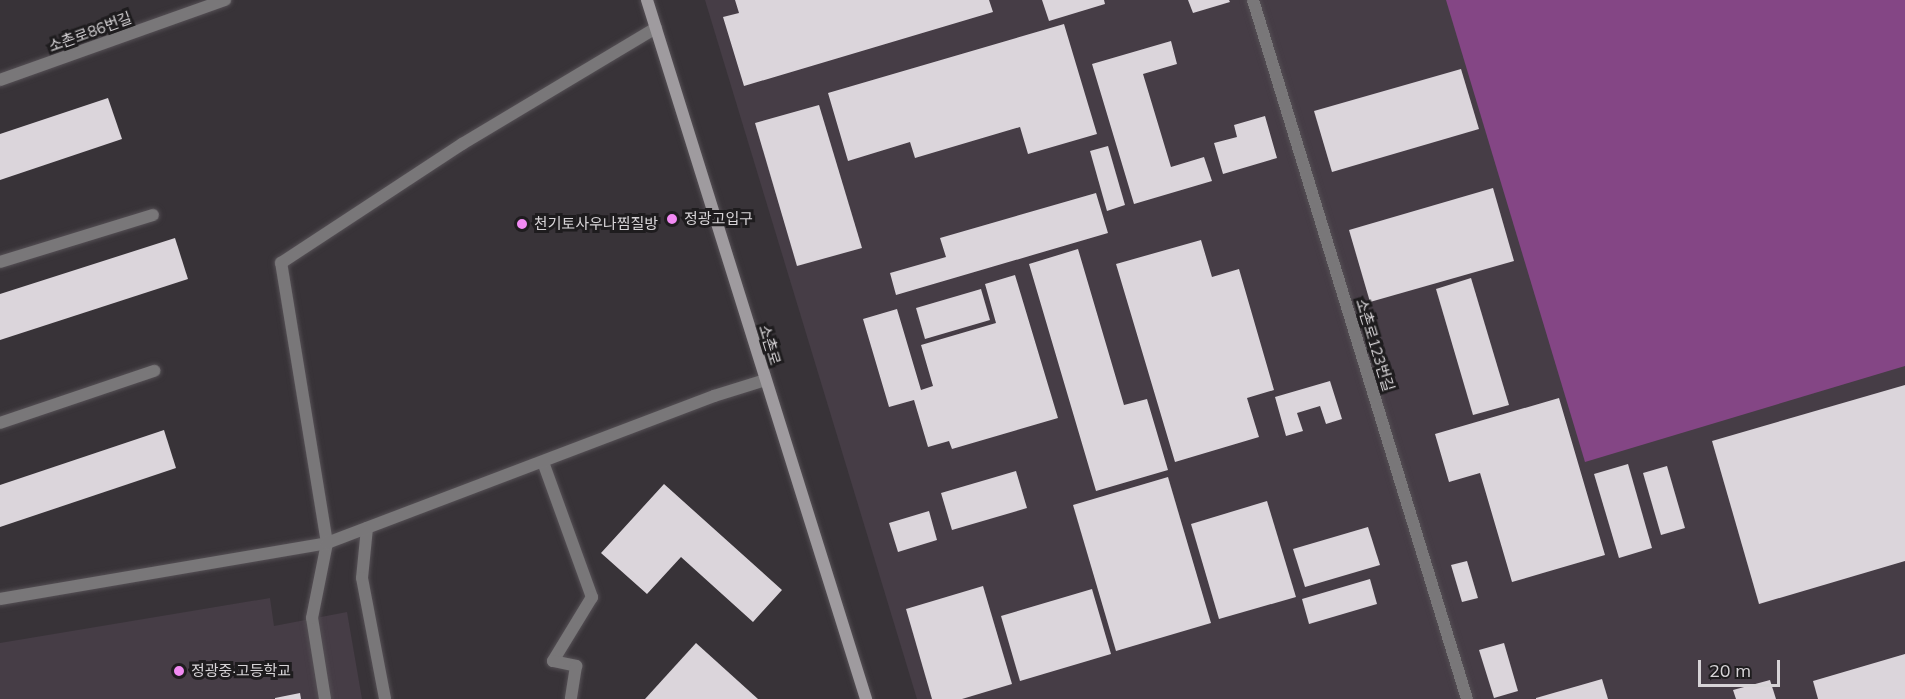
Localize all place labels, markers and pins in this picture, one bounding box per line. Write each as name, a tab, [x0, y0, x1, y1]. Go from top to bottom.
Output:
place label: 정광고입구	[684, 210, 753, 228]
marker: 정광고입구	[665, 212, 679, 226]
place label: 천기토사우나찜질방	[534, 215, 658, 233]
marker: 천기토사우나찜질방	[515, 217, 529, 231]
place label: 정광중·고등학교	[191, 662, 291, 680]
marker: 정광중·고등학교	[172, 664, 186, 678]

